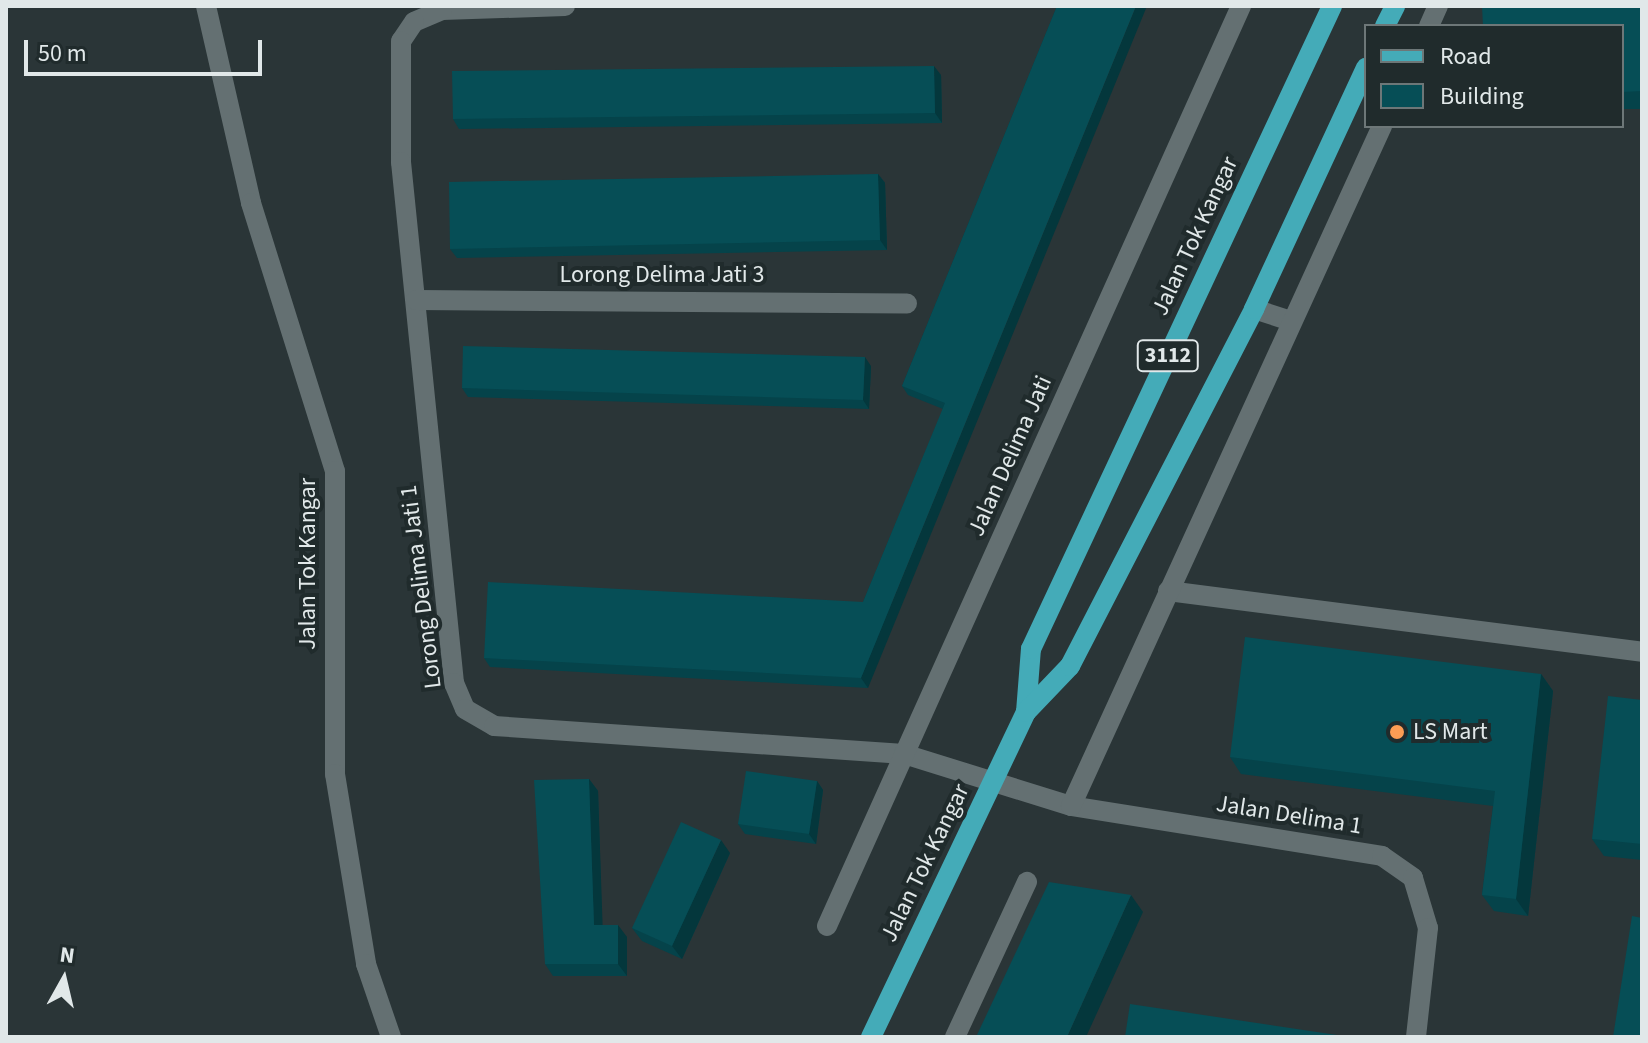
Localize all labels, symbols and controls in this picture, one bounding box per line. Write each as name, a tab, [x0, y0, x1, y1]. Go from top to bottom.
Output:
scale bar	[28, 24, 266, 74]
legend	[1364, 24, 1624, 128]
text: 50 m	[38, 36, 87, 71]
text: Road	[1440, 39, 1492, 74]
text: Building	[1440, 79, 1524, 114]
street label: Jalan Tok Kangar	[1146, 152, 1244, 320]
street label: Lorong Delima Jati 3	[560, 261, 764, 289]
road number: 3112	[1136, 338, 1200, 374]
street label: Jalan Delima Jati	[962, 371, 1058, 541]
street label: Jalan Tok Kangar	[294, 478, 322, 650]
street label: Lorong Delima Jati 1	[394, 484, 448, 690]
place label: LS Mart	[1413, 718, 1488, 746]
marker: LS Mart	[1388, 723, 1406, 741]
street label: Jalan Tok Kangar	[874, 779, 976, 947]
street label: Jalan Delima 1	[1214, 789, 1364, 841]
text: N	[58, 938, 77, 972]
north arrow	[24, 939, 104, 1019]

